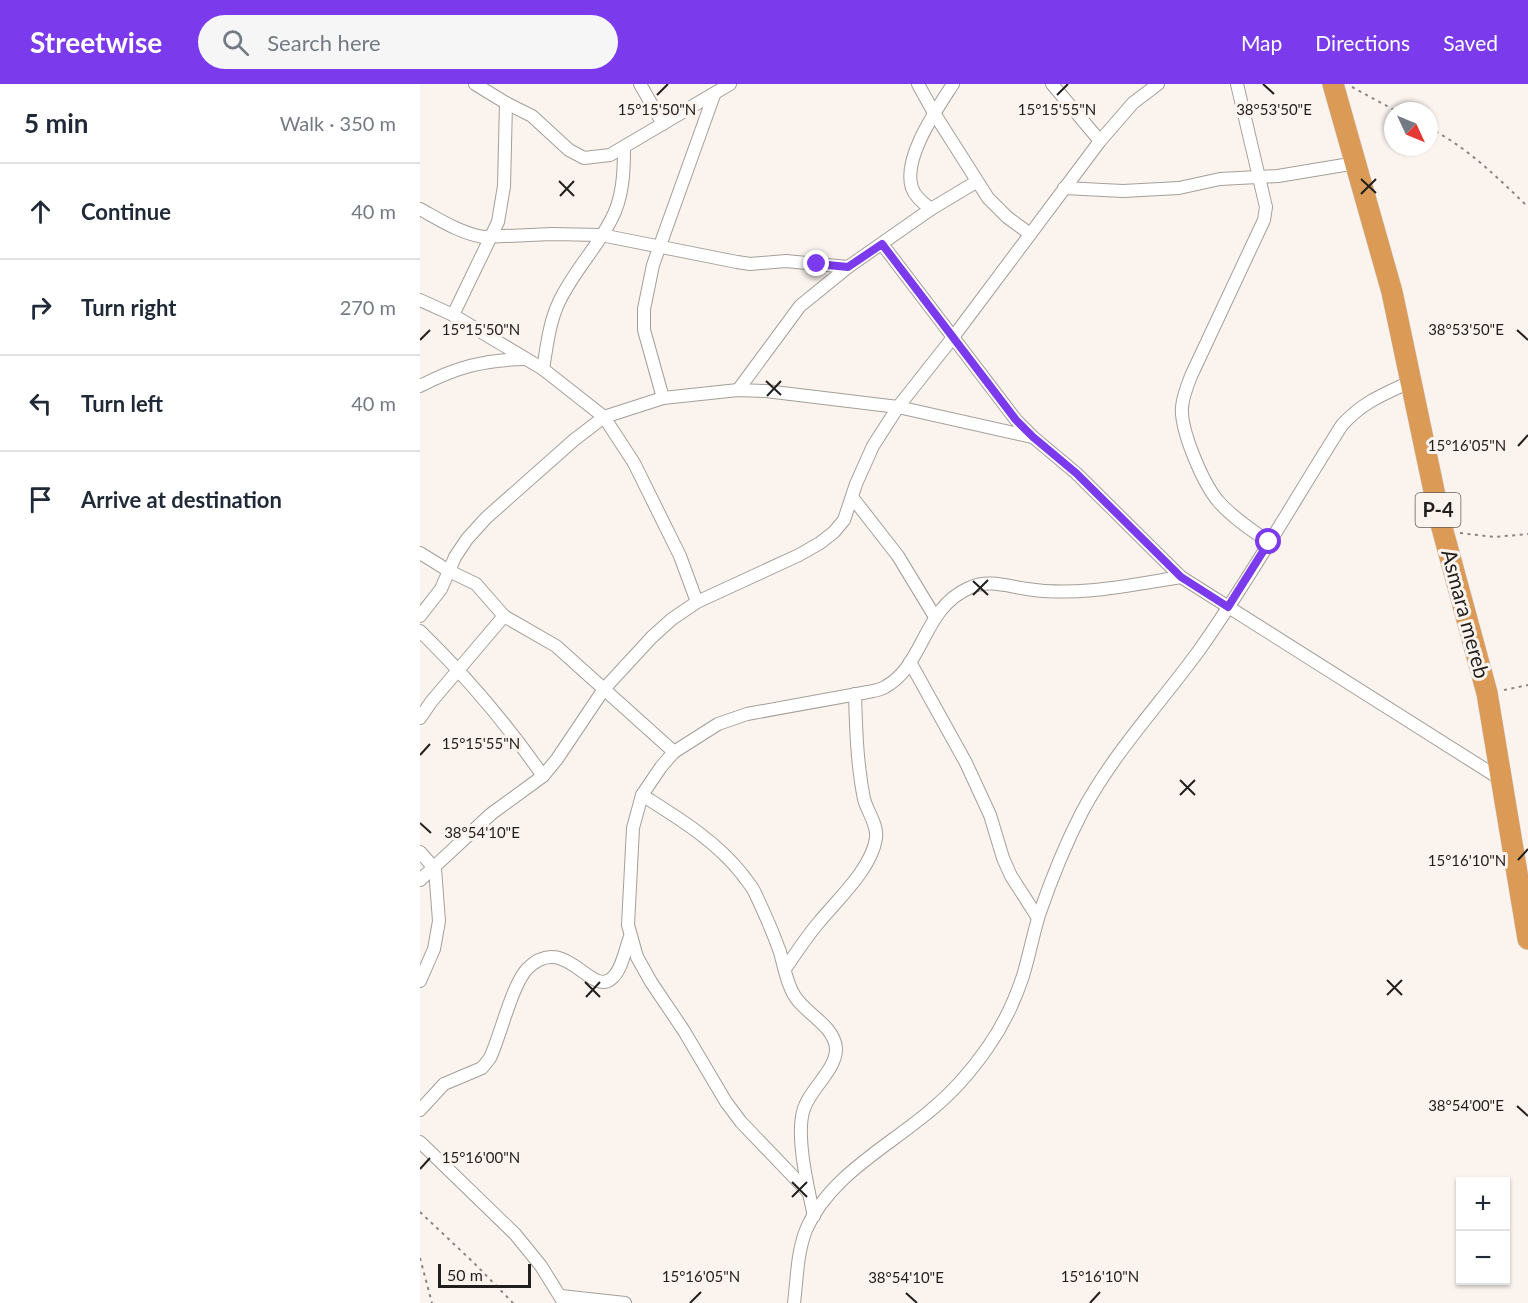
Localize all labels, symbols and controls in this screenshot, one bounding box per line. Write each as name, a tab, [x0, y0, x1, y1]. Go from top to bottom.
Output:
search box	[198, 15, 618, 69]
text: Streetwise	[30, 25, 162, 59]
icon: search	[219, 26, 252, 59]
text: Search here	[267, 29, 381, 56]
text: Map	[1241, 30, 1282, 55]
text: Directions	[1315, 30, 1410, 55]
text: Saved	[1443, 30, 1498, 55]
text: 15°15'50"N	[618, 100, 696, 118]
text: 15°15'55"N	[1018, 100, 1096, 118]
text: 38°53'50"E	[1236, 100, 1312, 118]
north arrow	[1384, 102, 1438, 156]
text: 5 min	[24, 107, 88, 139]
text: Walk · 350 m	[280, 111, 396, 135]
icon: ahead	[24, 195, 57, 228]
text: Continue	[81, 198, 171, 225]
text: 40 m	[351, 199, 396, 223]
route end	[803, 250, 829, 276]
icon: right	[24, 291, 57, 324]
text: Turn right	[81, 294, 176, 321]
text: 270 m	[340, 295, 396, 319]
text: 15°15'50"N	[442, 320, 520, 338]
text: 38°53'50"E	[1428, 320, 1504, 338]
icon: left	[24, 387, 57, 420]
text: Turn left	[81, 390, 163, 417]
text: 40 m	[351, 391, 396, 415]
text: 15°16'05"N	[1428, 436, 1506, 454]
icon: arrive	[24, 483, 57, 516]
text: Arrive at destination	[81, 486, 282, 513]
road number: P-4	[1416, 493, 1460, 527]
route start	[1255, 528, 1281, 554]
street label: Asmara mereb	[1437, 546, 1496, 681]
text: 15°15'55"N	[442, 734, 520, 752]
text: 38°54'10"E	[444, 823, 520, 841]
text: 15°16'10"N	[1428, 851, 1506, 869]
text: 38°54'00"E	[1428, 1096, 1504, 1114]
text: 15°16'00"N	[442, 1148, 520, 1166]
map controls	[1456, 1177, 1510, 1285]
button: +	[1456, 1177, 1510, 1231]
button: −	[1456, 1231, 1510, 1285]
scale bar	[438, 1261, 531, 1288]
text: 50 m	[447, 1265, 483, 1284]
text: 15°16'05"N	[662, 1267, 740, 1285]
text: 15°16'10"N	[1061, 1267, 1139, 1285]
text: 38°54'10"E	[868, 1268, 944, 1286]

